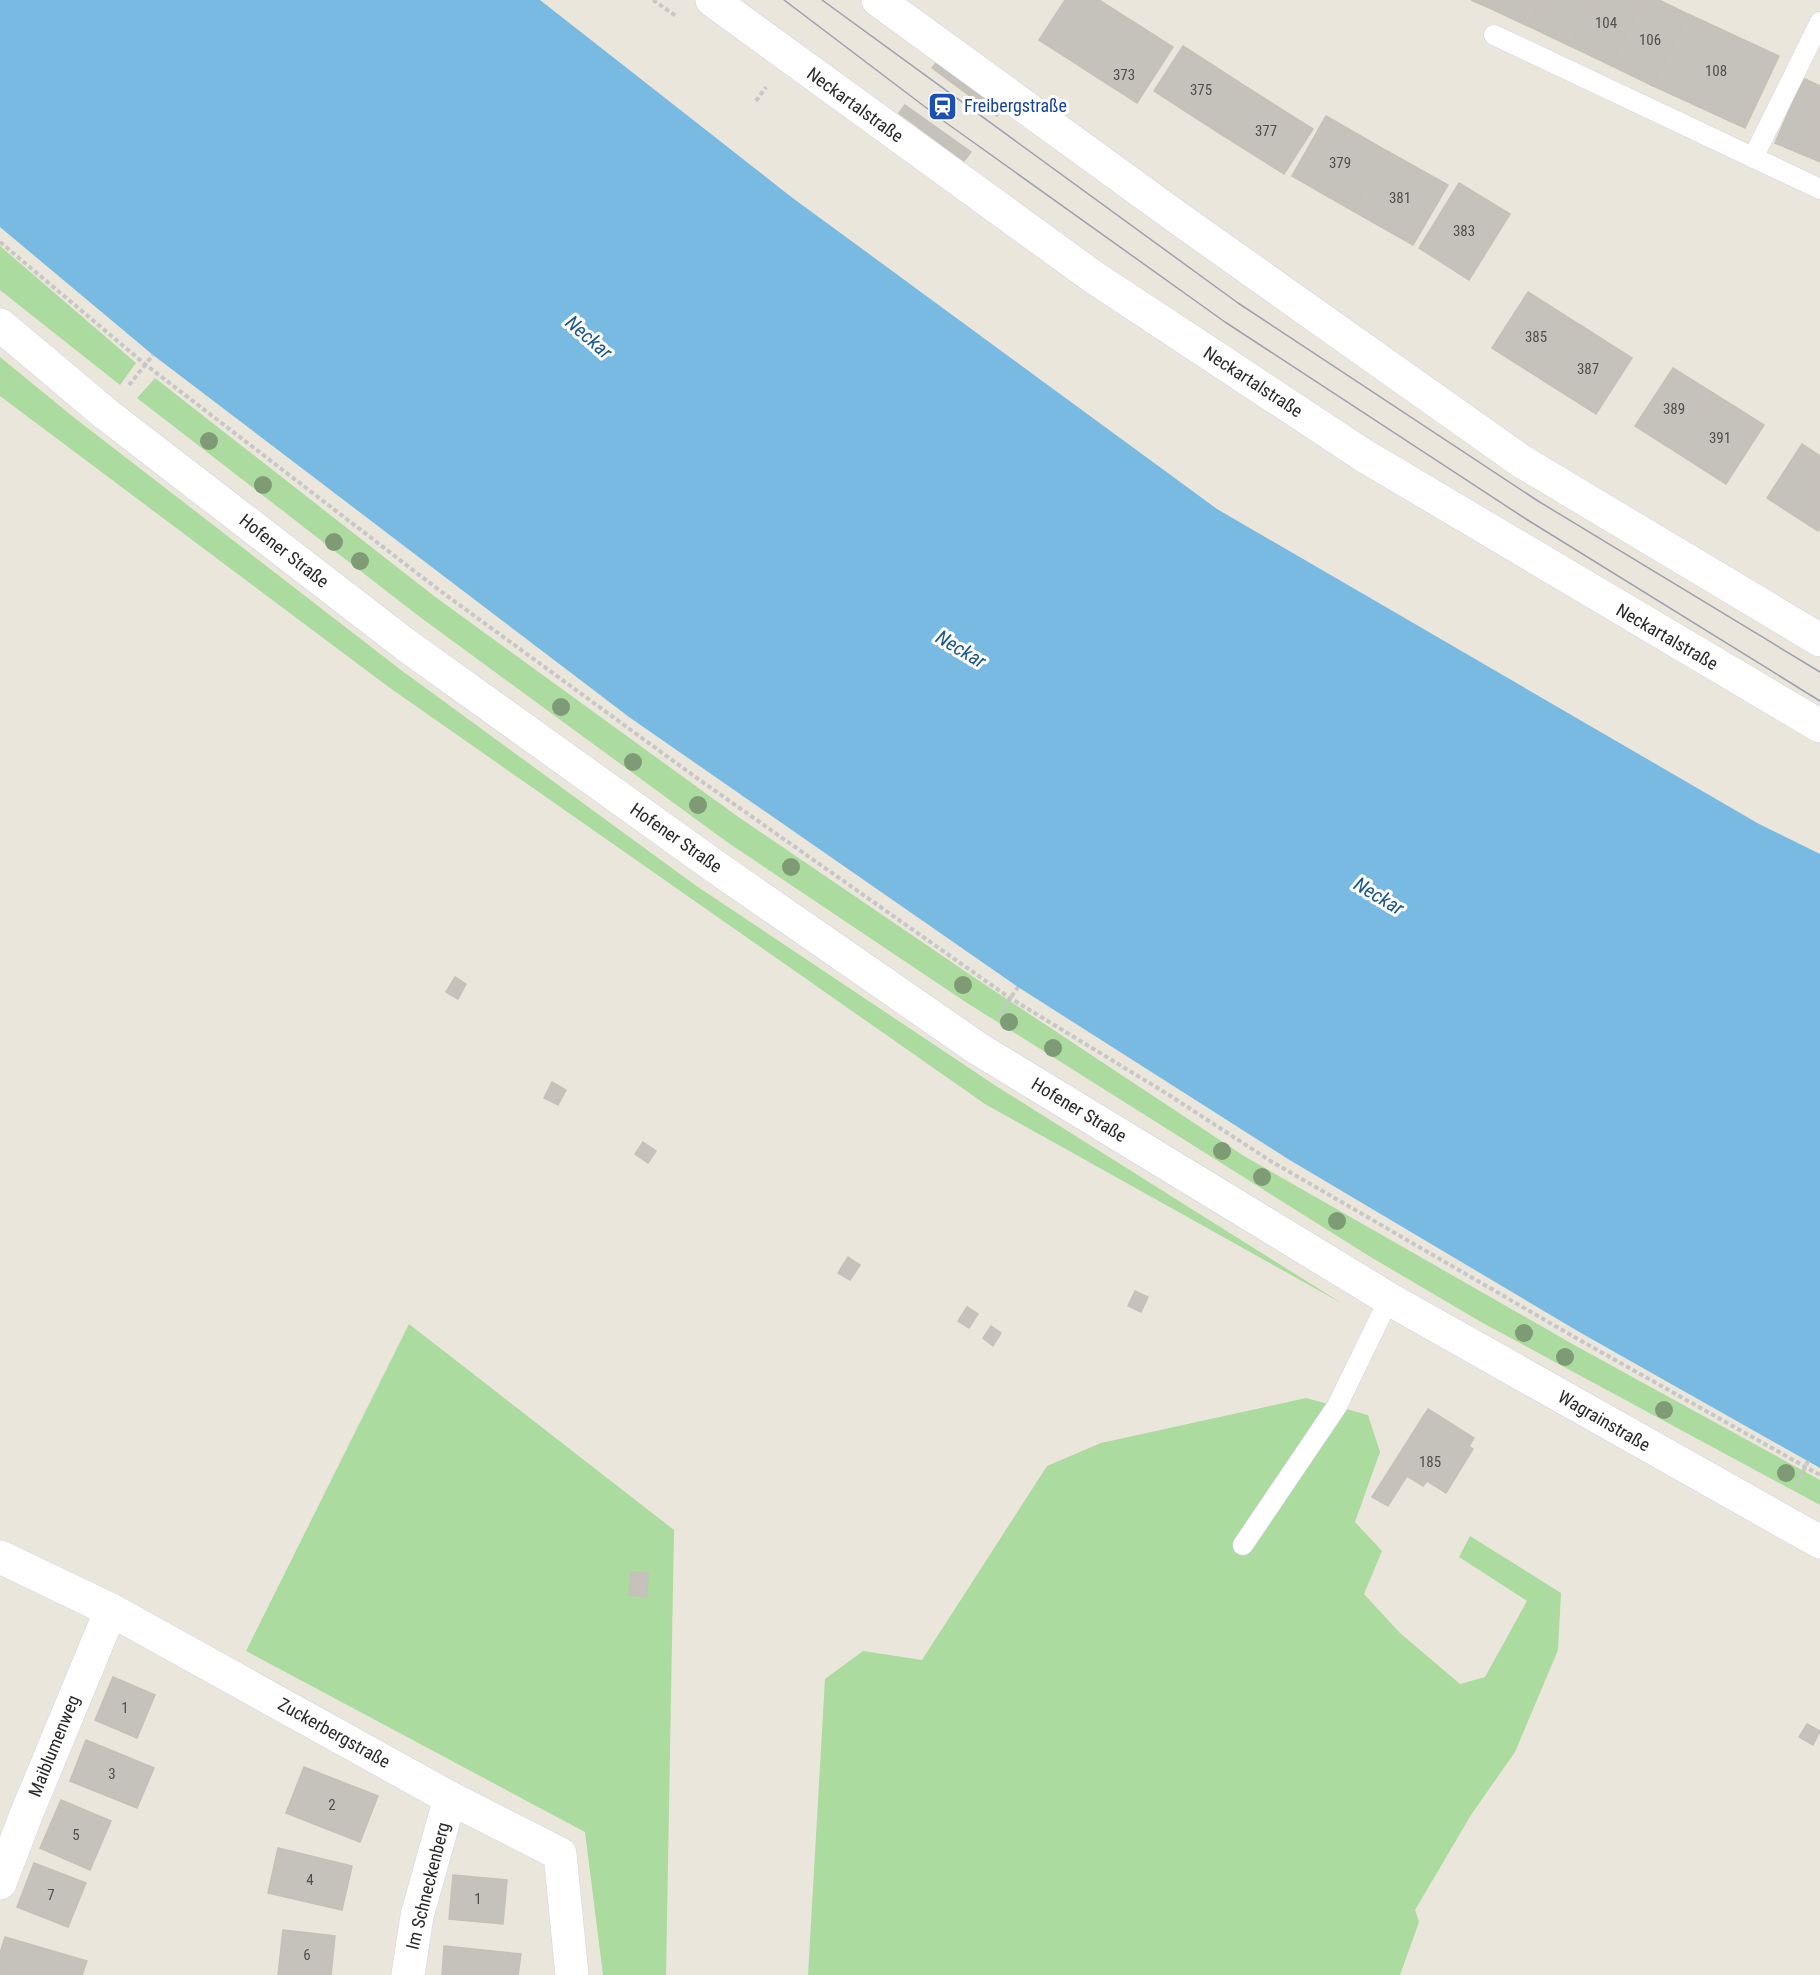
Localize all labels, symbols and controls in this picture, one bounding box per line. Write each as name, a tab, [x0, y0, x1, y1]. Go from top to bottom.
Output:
house number: 104	[1595, 14, 1617, 32]
house number: 106	[1639, 31, 1661, 49]
house number: 108	[1705, 62, 1727, 80]
street label: Neckartalstraße	[803, 63, 907, 147]
house number: 373	[1113, 66, 1135, 84]
house number: 375	[1190, 81, 1212, 99]
station icon: Freibergstraße	[927, 90, 959, 122]
place label: Freibergstraße	[964, 95, 1067, 116]
house number: 377	[1255, 122, 1277, 140]
house number: 379	[1329, 154, 1351, 172]
house number: 381	[1389, 189, 1411, 207]
house number: 383	[1453, 222, 1475, 240]
water label: Neckar	[561, 310, 618, 364]
house number: 385	[1525, 328, 1547, 346]
street label: Neckartalstraße	[1200, 342, 1307, 421]
house number: 387	[1577, 360, 1599, 378]
house number: 389	[1663, 400, 1685, 418]
house number: 391	[1709, 429, 1731, 447]
street label: Hofener Straße	[236, 509, 333, 592]
street label: Neckartalstraße	[1613, 599, 1722, 674]
water label: Neckar	[932, 625, 991, 674]
street label: Hofener Straße	[626, 798, 726, 877]
water label: Neckar	[1350, 872, 1409, 921]
street label: Hofener Straße	[1028, 1073, 1131, 1146]
street label: Wagrainstraße	[1555, 1386, 1654, 1455]
house number: 185	[1419, 1453, 1441, 1471]
street label: Maiblumenweg	[24, 1692, 83, 1800]
street label: Zuckerbergstraße	[275, 1693, 394, 1772]
house number: 1	[121, 1699, 129, 1717]
house number: 3	[108, 1765, 116, 1783]
house number: 2	[328, 1796, 336, 1814]
street label: Im Schneckenberg	[402, 1820, 454, 1952]
house number: 5	[72, 1826, 80, 1844]
house number: 4	[306, 1871, 314, 1889]
house number: 7	[47, 1886, 55, 1904]
house number: 1	[474, 1890, 482, 1908]
house number: 6	[303, 1946, 311, 1964]

